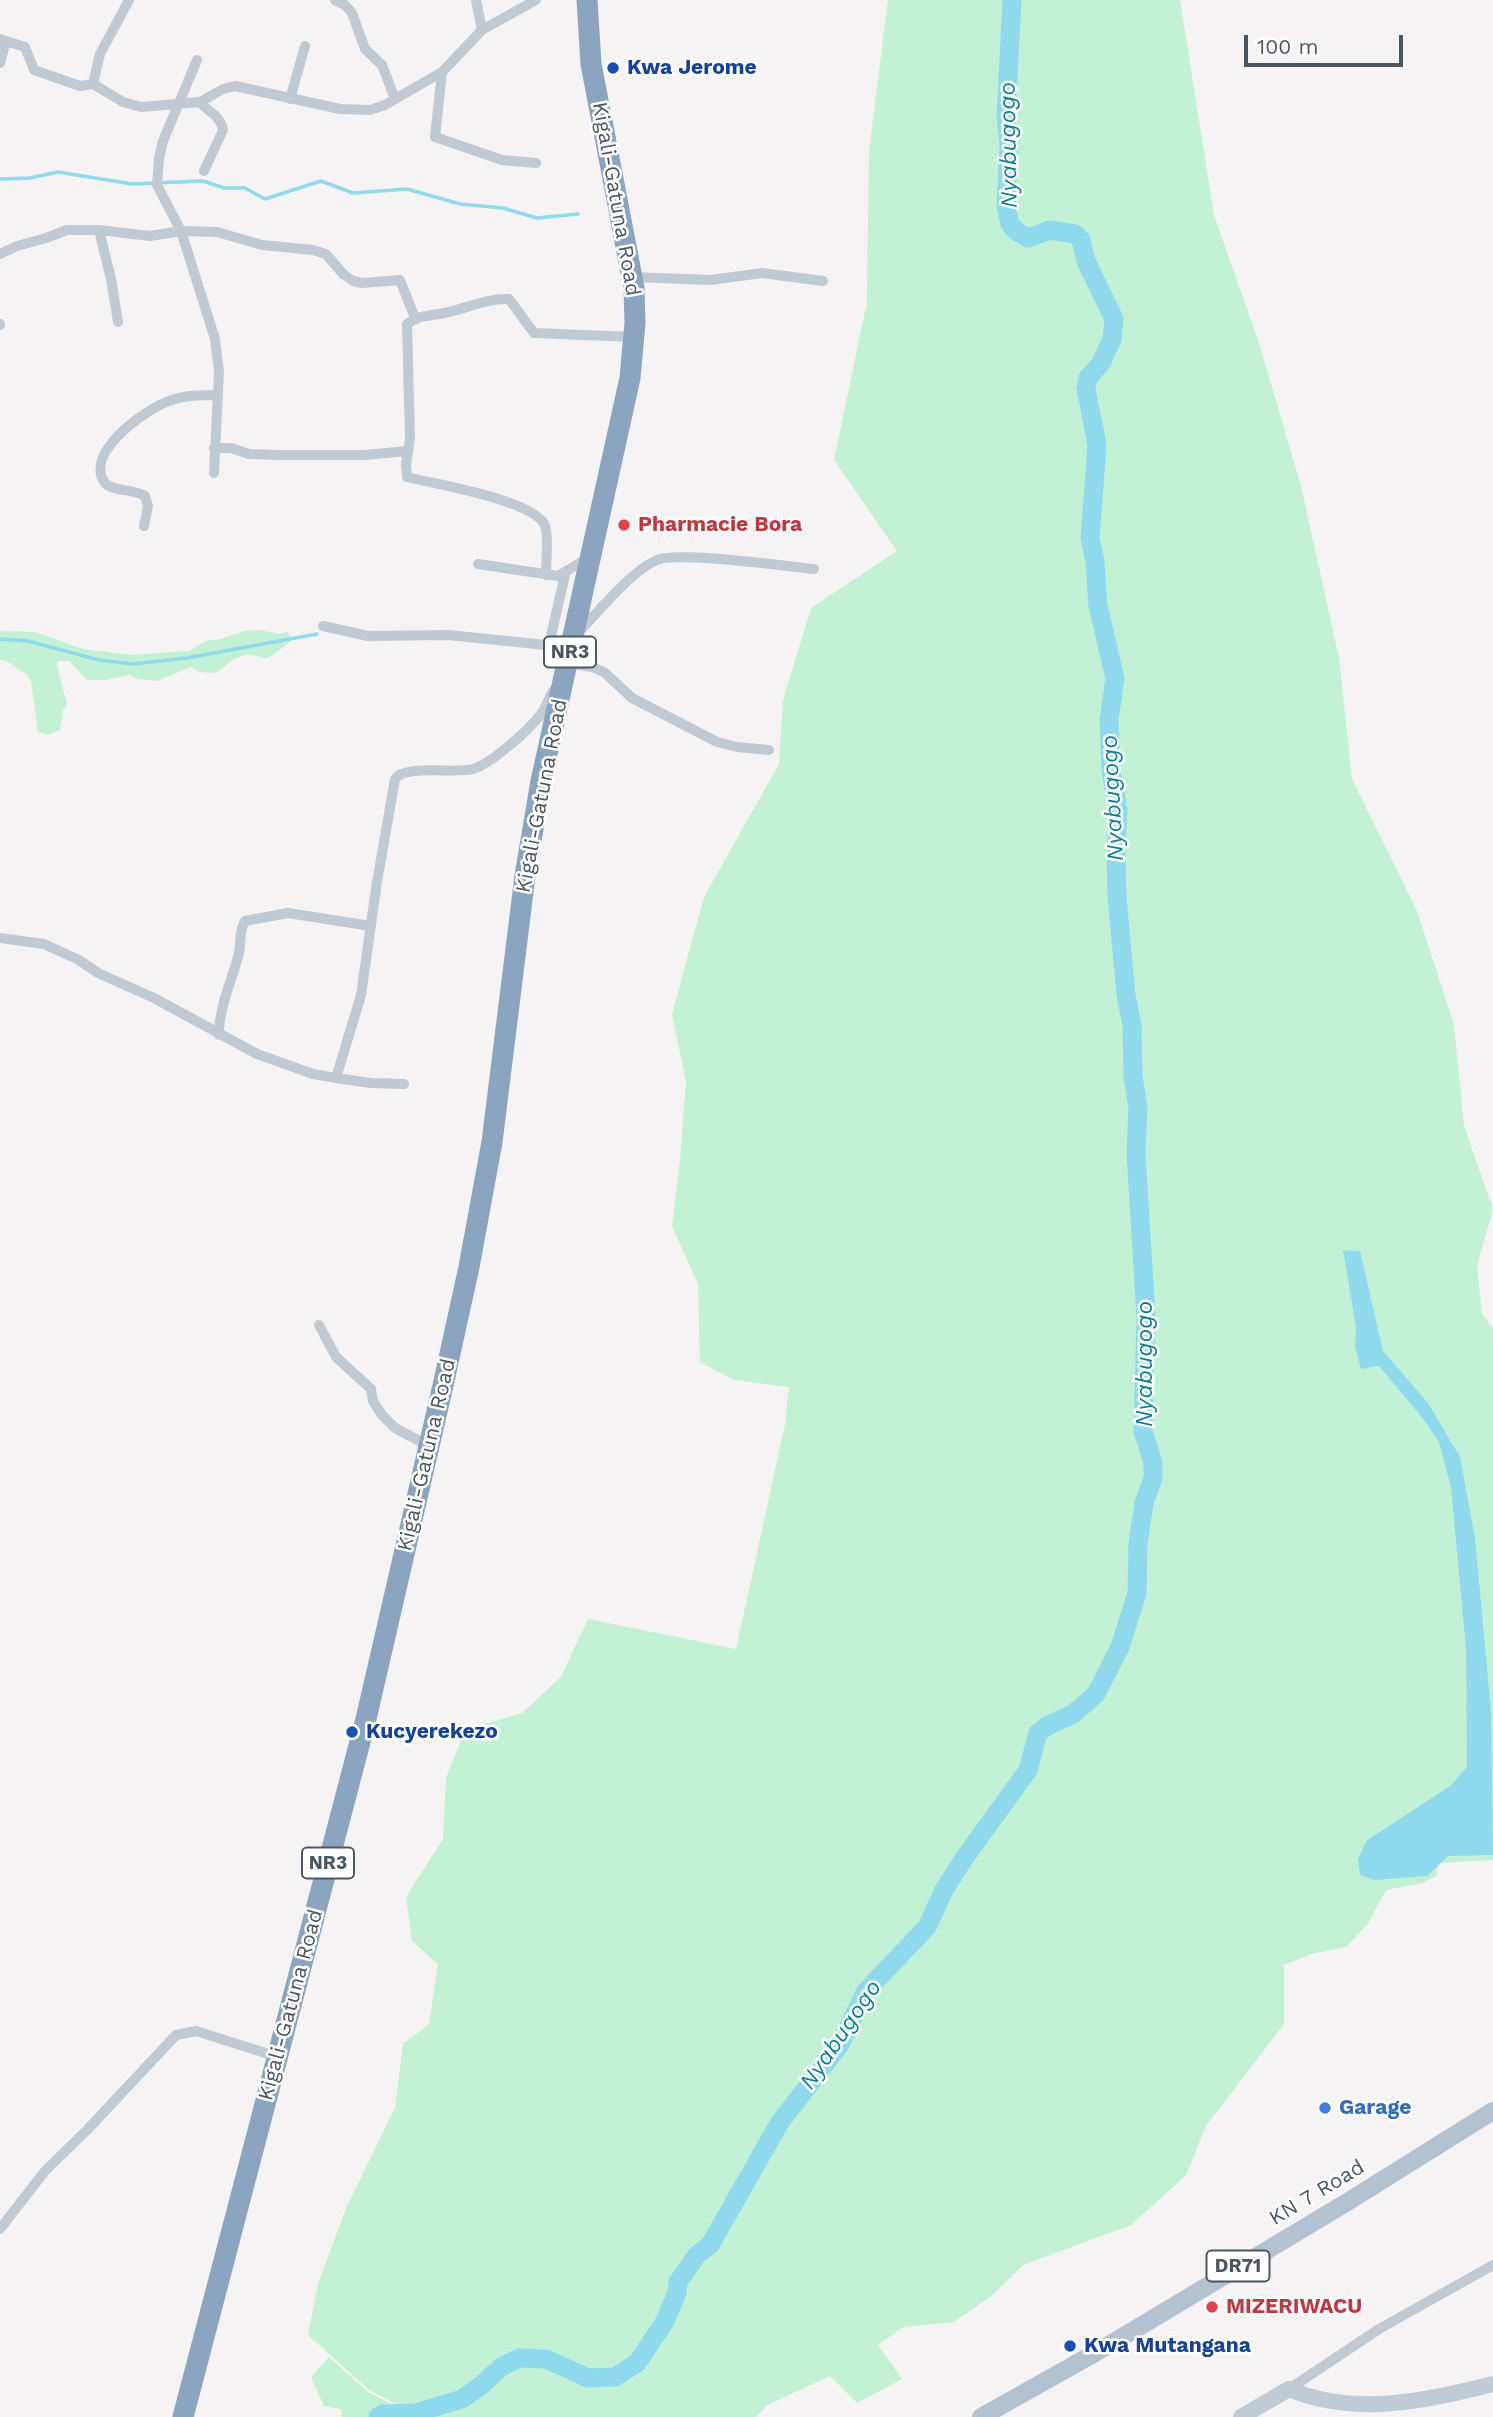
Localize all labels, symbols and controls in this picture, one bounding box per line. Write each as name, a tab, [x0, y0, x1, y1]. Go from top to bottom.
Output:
scale bar	[1248, 21, 1407, 65]
text: 100 m	[1257, 34, 1319, 59]
place label: Kwa Jerome	[627, 55, 757, 81]
marker: Kwa Jerome	[605, 60, 621, 76]
water label: Nyabugogo	[994, 82, 1024, 208]
street label: Kigali-Gatuna Road	[586, 100, 646, 298]
place label: Pharmacie Bora	[638, 512, 802, 538]
marker: Pharmacie Bora	[616, 517, 632, 533]
road number: NR3	[544, 636, 596, 667]
street label: Kigali-Gatuna Road	[511, 697, 573, 895]
water label: Nyabugogo	[1096, 734, 1130, 862]
water label: Nyabugogo	[1131, 1301, 1159, 1427]
street label: Kigali-Gatuna Road	[393, 1356, 461, 1554]
place label: Kucyerekezo	[366, 1719, 498, 1745]
marker: Kucyerekezo	[344, 1724, 360, 1740]
road number: NR3	[302, 1848, 354, 1879]
street label: Kigali-Gatuna Road	[253, 1907, 329, 2103]
water label: Nyabugogo	[794, 1975, 888, 2095]
place label: Garage	[1339, 2095, 1411, 2121]
marker: Garage	[1317, 2100, 1333, 2116]
street label: KN 7 Road	[1265, 2155, 1369, 2231]
road number: DR71	[1206, 2250, 1270, 2282]
place label: MIZERIWACU	[1226, 2294, 1362, 2320]
marker: MIZERIWACU	[1204, 2299, 1220, 2315]
place label: Kwa Mutangana	[1084, 2333, 1251, 2359]
marker: Kwa Mutangana	[1062, 2338, 1078, 2354]

